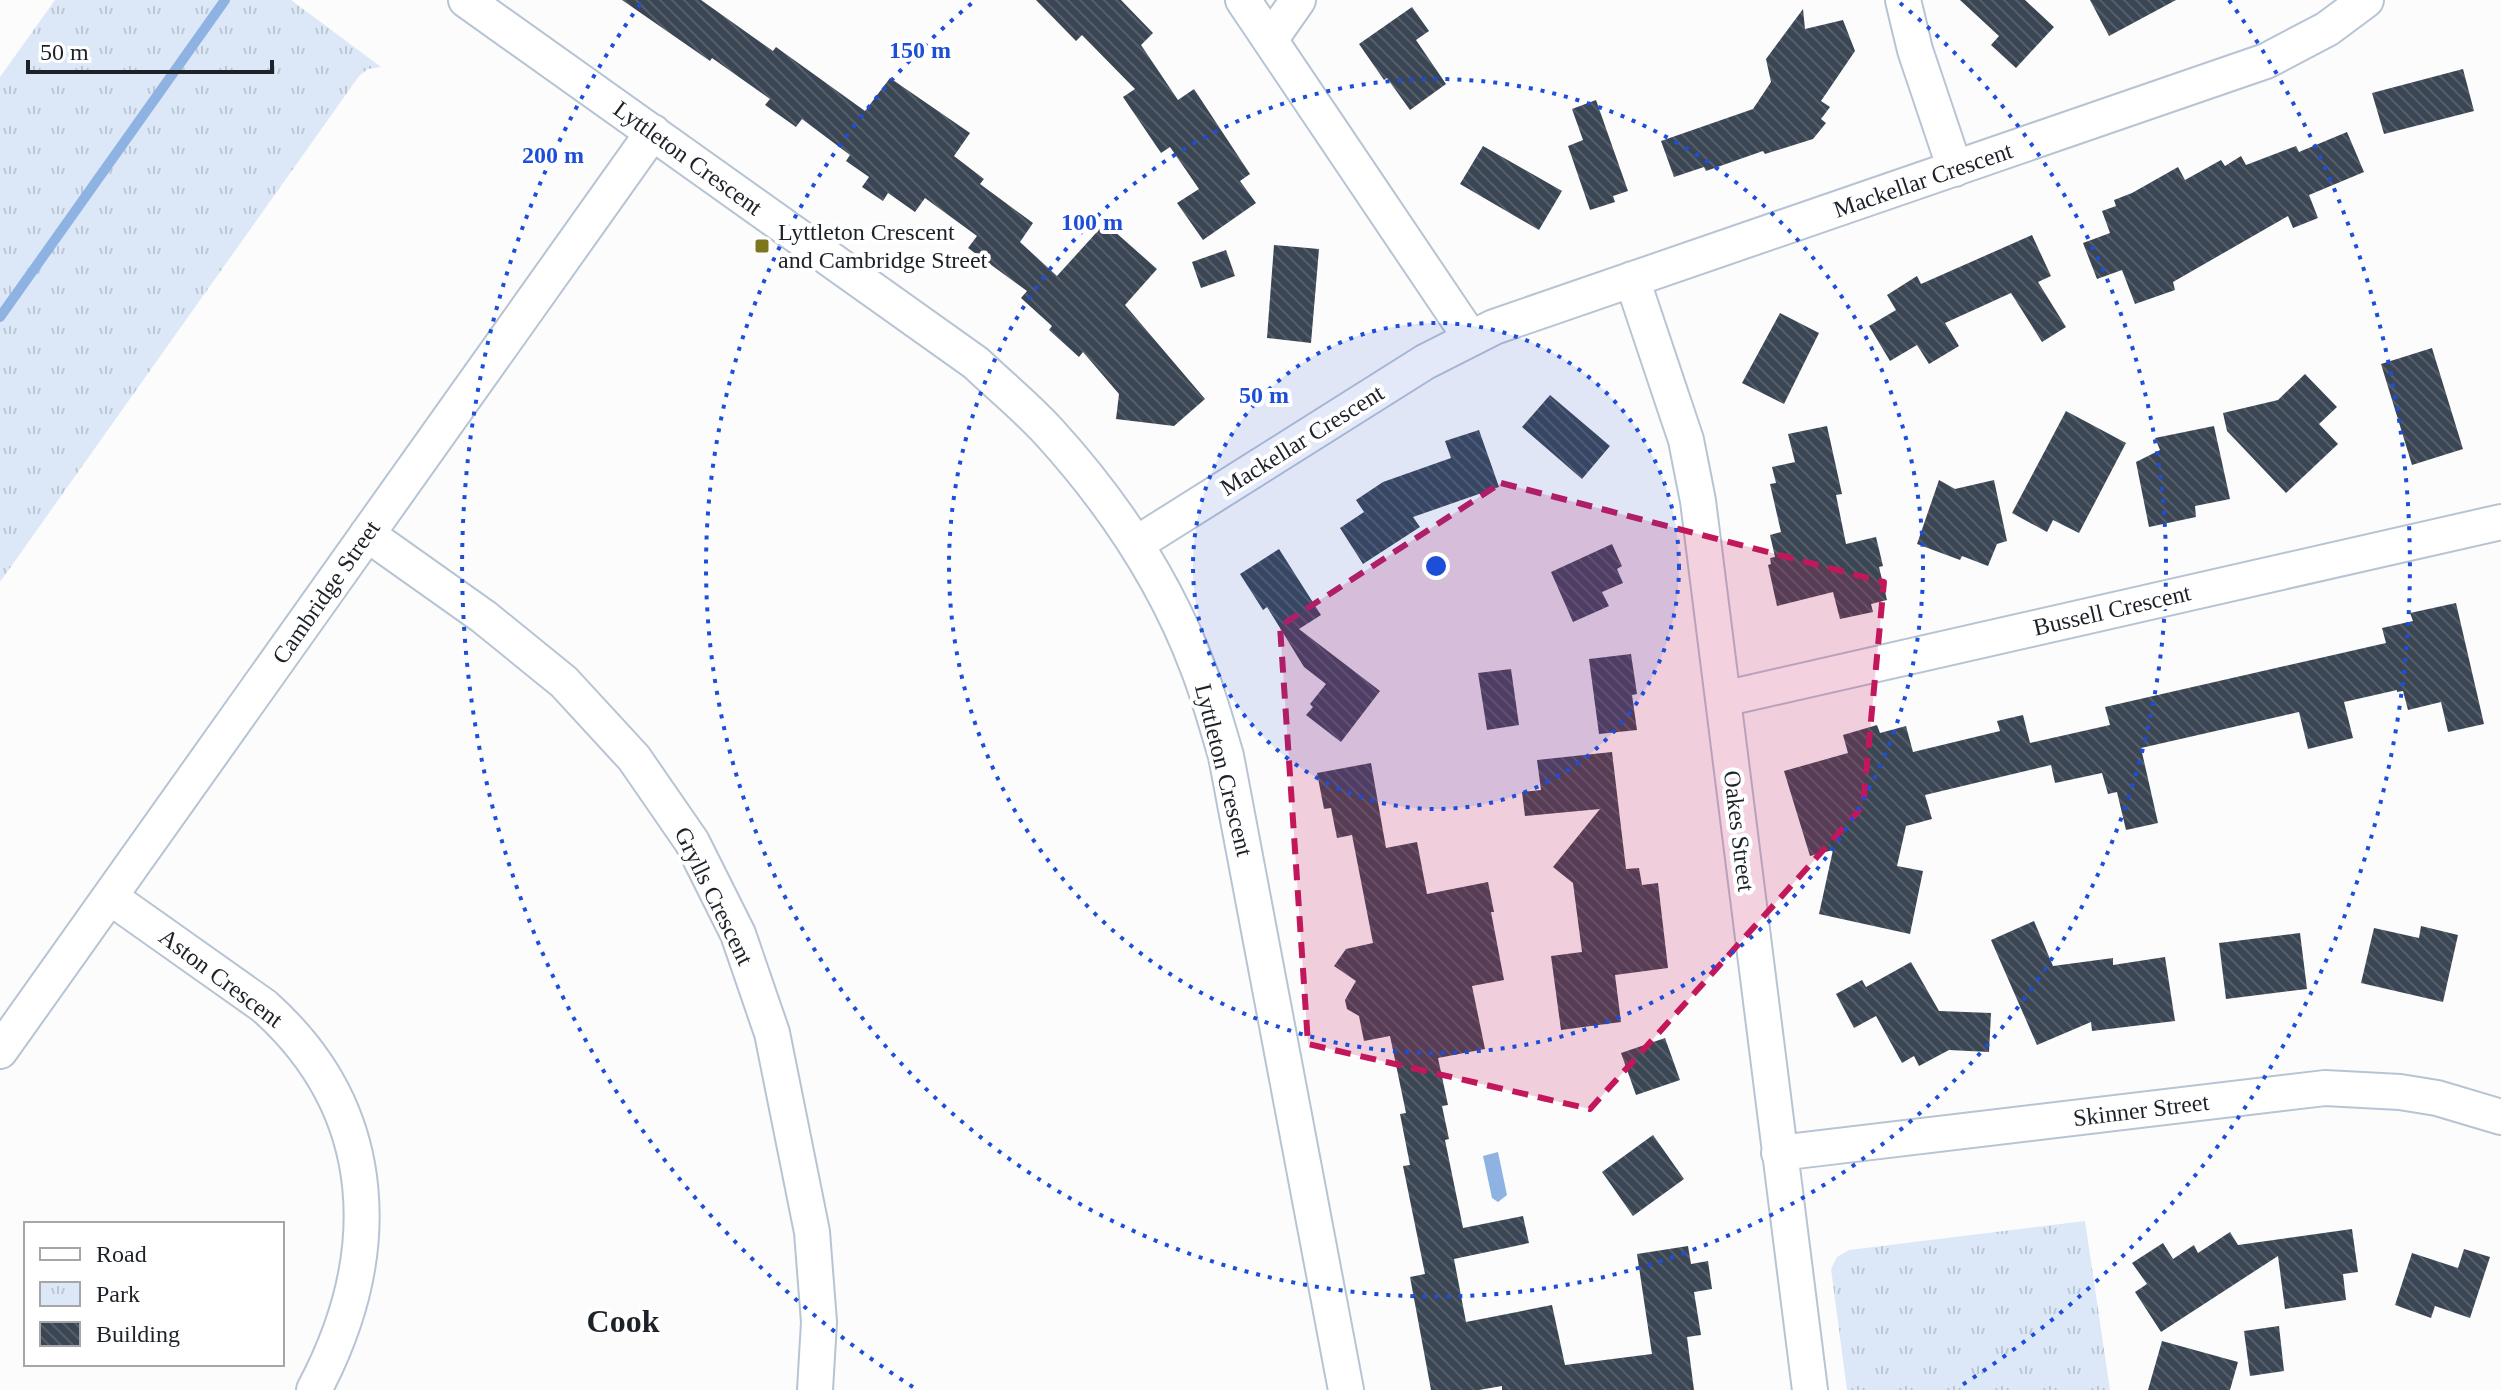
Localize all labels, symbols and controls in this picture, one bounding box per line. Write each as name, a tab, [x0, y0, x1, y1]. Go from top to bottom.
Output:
scale bar	[28, 24, 272, 74]
text: 150 m	[889, 37, 951, 63]
text: 50 m	[40, 39, 89, 65]
street label: Lyttleton Crescent	[609, 96, 767, 221]
street label: Mackellar Crescent	[1830, 137, 2016, 223]
text: 200 m	[522, 142, 584, 168]
text: 100 m	[1061, 209, 1123, 235]
place label: Lyttleton Crescent and Cambridge Street	[778, 219, 988, 273]
marker: Lyttleton Crescent and Cambridge Street	[753, 237, 771, 255]
street label: Mackellar Crescent	[1216, 379, 1389, 501]
text: 50 m	[1239, 382, 1289, 408]
street label: Cambridge Street	[267, 515, 385, 669]
centre of rings	[1422, 552, 1450, 580]
street label: Bussell Crescent	[2031, 579, 2194, 641]
street label: Lyttleton Crescent	[1190, 681, 1258, 859]
street label: Oakes Street	[1719, 769, 1759, 893]
street label: Grylls Crescent	[669, 823, 759, 969]
street label: Aston Crescent	[154, 923, 288, 1033]
street label: Skinner Street	[2072, 1089, 2211, 1131]
legend	[24, 1222, 284, 1366]
text: Road	[96, 1241, 147, 1267]
text: Park	[96, 1281, 140, 1307]
district label: Cook	[587, 1303, 660, 1339]
text: Building	[96, 1321, 180, 1347]

